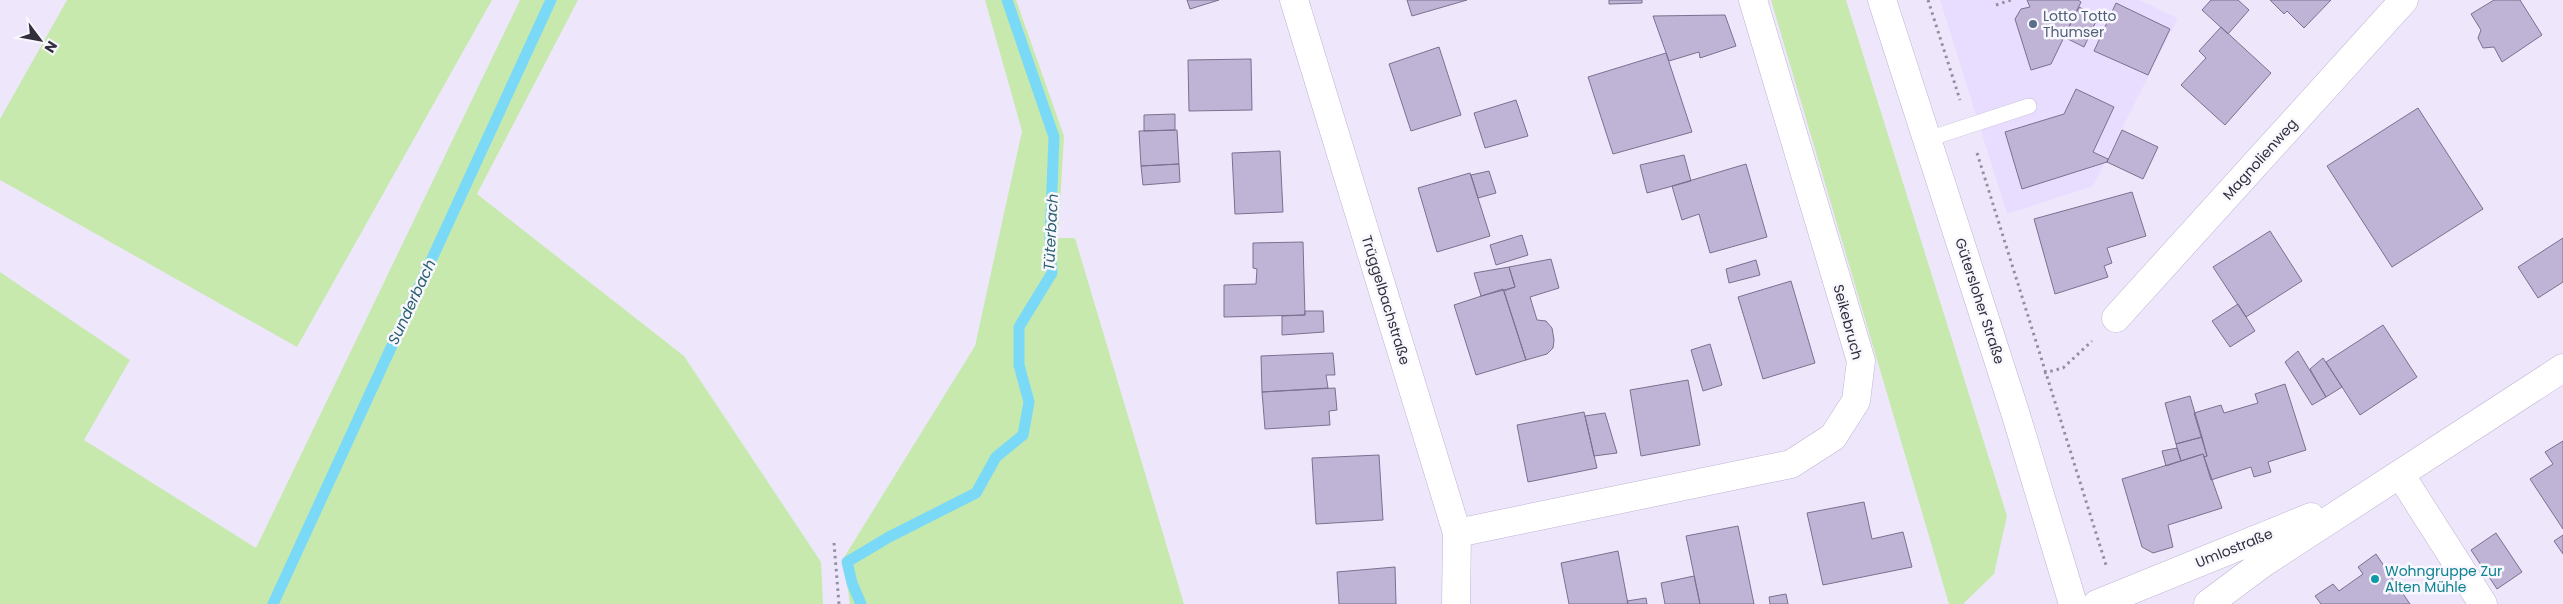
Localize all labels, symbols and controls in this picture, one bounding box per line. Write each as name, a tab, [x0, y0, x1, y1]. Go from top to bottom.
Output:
place label: Lotto Totto Thumser	[2043, 6, 2117, 42]
north arrow	[15, 15, 65, 65]
marker: Lotto Totto Thumser	[2027, 18, 2039, 30]
text: N	[40, 37, 62, 57]
street label: Magnolienweg	[2218, 114, 2302, 204]
water label: Tüterbach	[1038, 193, 1063, 271]
street label: Trüggelbachstraße	[1357, 233, 1415, 368]
street label: Gütersloher Straße	[1950, 235, 2010, 367]
water label: Sunderbach	[383, 256, 440, 348]
street label: Seikebruch	[1828, 282, 1868, 362]
street label: Umlostraße	[2192, 523, 2276, 573]
place label: Wohngruppe Zur Alten Mühle	[2385, 561, 2502, 597]
marker: Wohngruppe Zur Alten Mühle	[2369, 573, 2381, 585]

